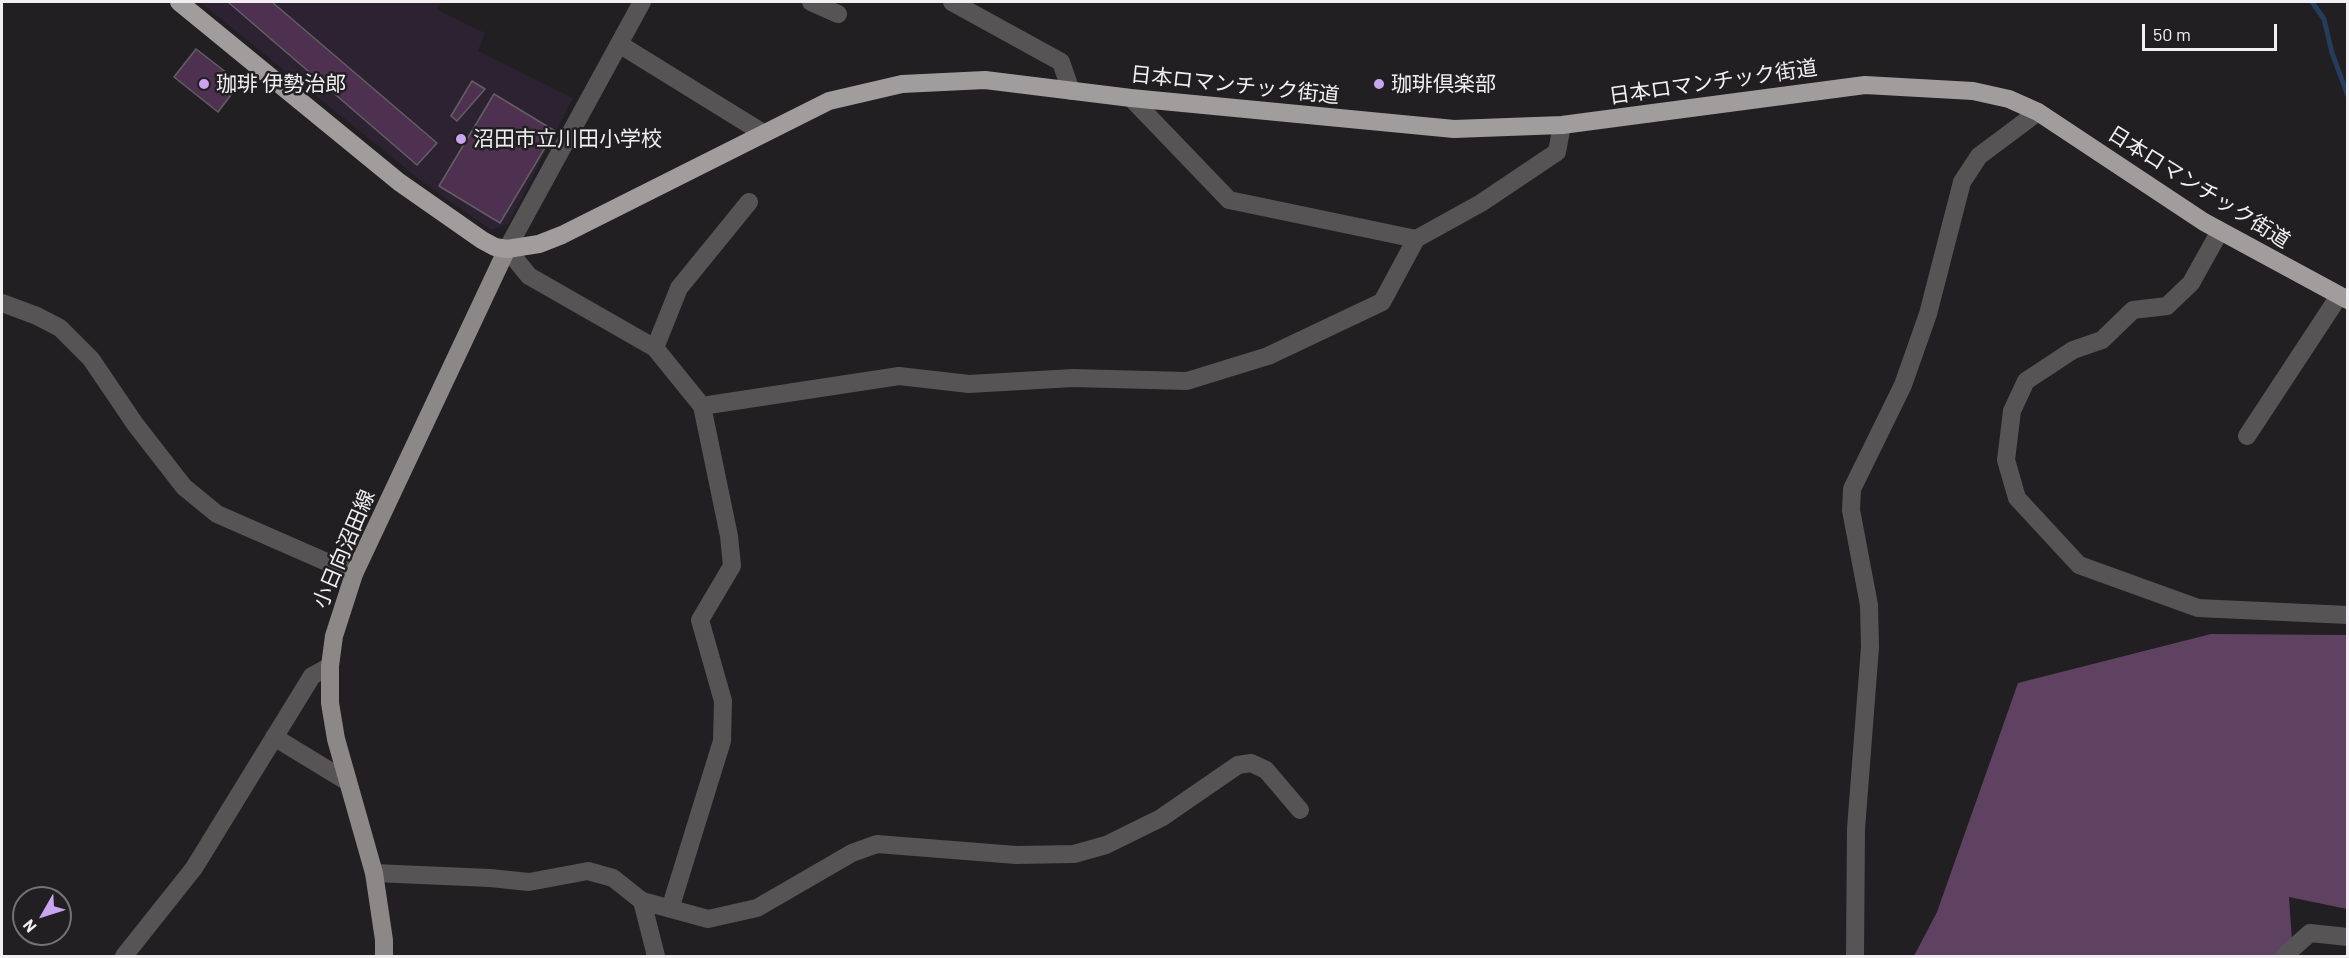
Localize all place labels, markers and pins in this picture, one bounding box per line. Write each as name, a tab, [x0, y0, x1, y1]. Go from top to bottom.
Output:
place label: 珈琲 伊勢治郎	[216, 71, 346, 97]
place label: 珈琲倶楽部	[1391, 71, 1496, 97]
marker: 珈琲 伊勢治郎	[197, 77, 211, 91]
marker: 珈琲倶楽部	[1372, 77, 1386, 91]
place label: 沼田市立川田小学校	[473, 126, 662, 152]
marker: 沼田市立川田小学校	[454, 132, 468, 146]

